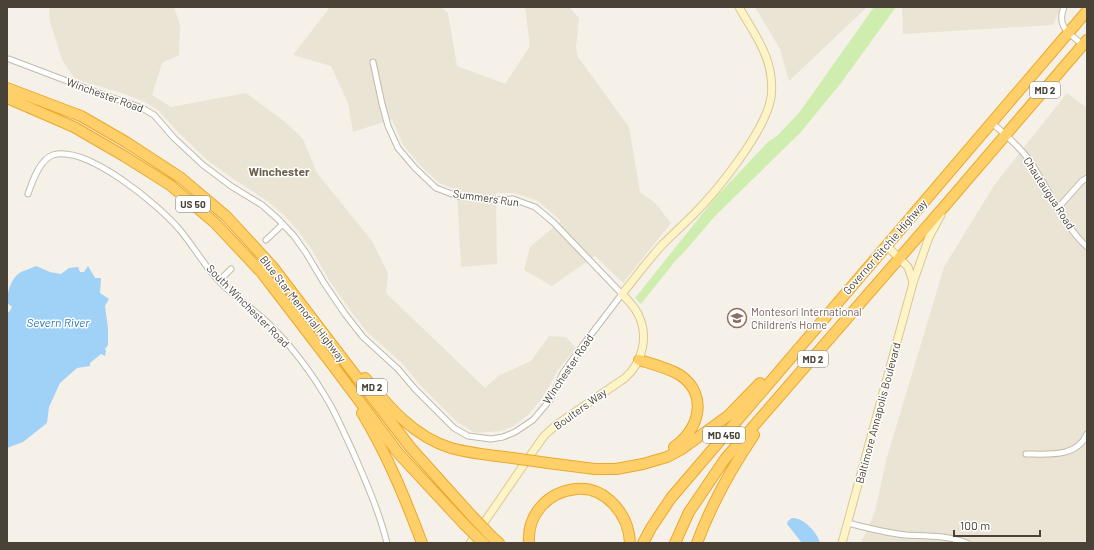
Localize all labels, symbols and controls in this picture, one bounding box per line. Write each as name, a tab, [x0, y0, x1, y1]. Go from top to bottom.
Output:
street label: Winchester Road	[65, 75, 146, 115]
road number: MD 2	[1030, 82, 1060, 98]
street label: Chautaugua Road	[1021, 154, 1078, 231]
district label: Winchester	[248, 164, 310, 178]
street label: Summers Run	[452, 186, 520, 209]
road number: US 50	[176, 196, 210, 212]
street label: Governor Ritchie Highway	[840, 197, 929, 297]
street label: Blue Star Memorial Highway	[258, 253, 349, 365]
street label: South Winchester Road	[204, 262, 292, 350]
place label: Montesori International Children's Home	[751, 305, 862, 331]
school or university icon: Montesori International Children's Home	[726, 307, 748, 329]
water label: Severn River	[26, 315, 90, 329]
street label: Winchester Road	[540, 331, 596, 406]
street label: Baltimore Annapolis Boulevard	[852, 341, 903, 485]
road number: MD 2	[798, 351, 828, 367]
road number: MD 2	[357, 379, 387, 395]
street label: Boulters Way	[551, 385, 609, 432]
road number: MD 450	[703, 427, 745, 443]
scale bar	[954, 512, 1040, 538]
text: 100 m	[960, 518, 990, 532]

